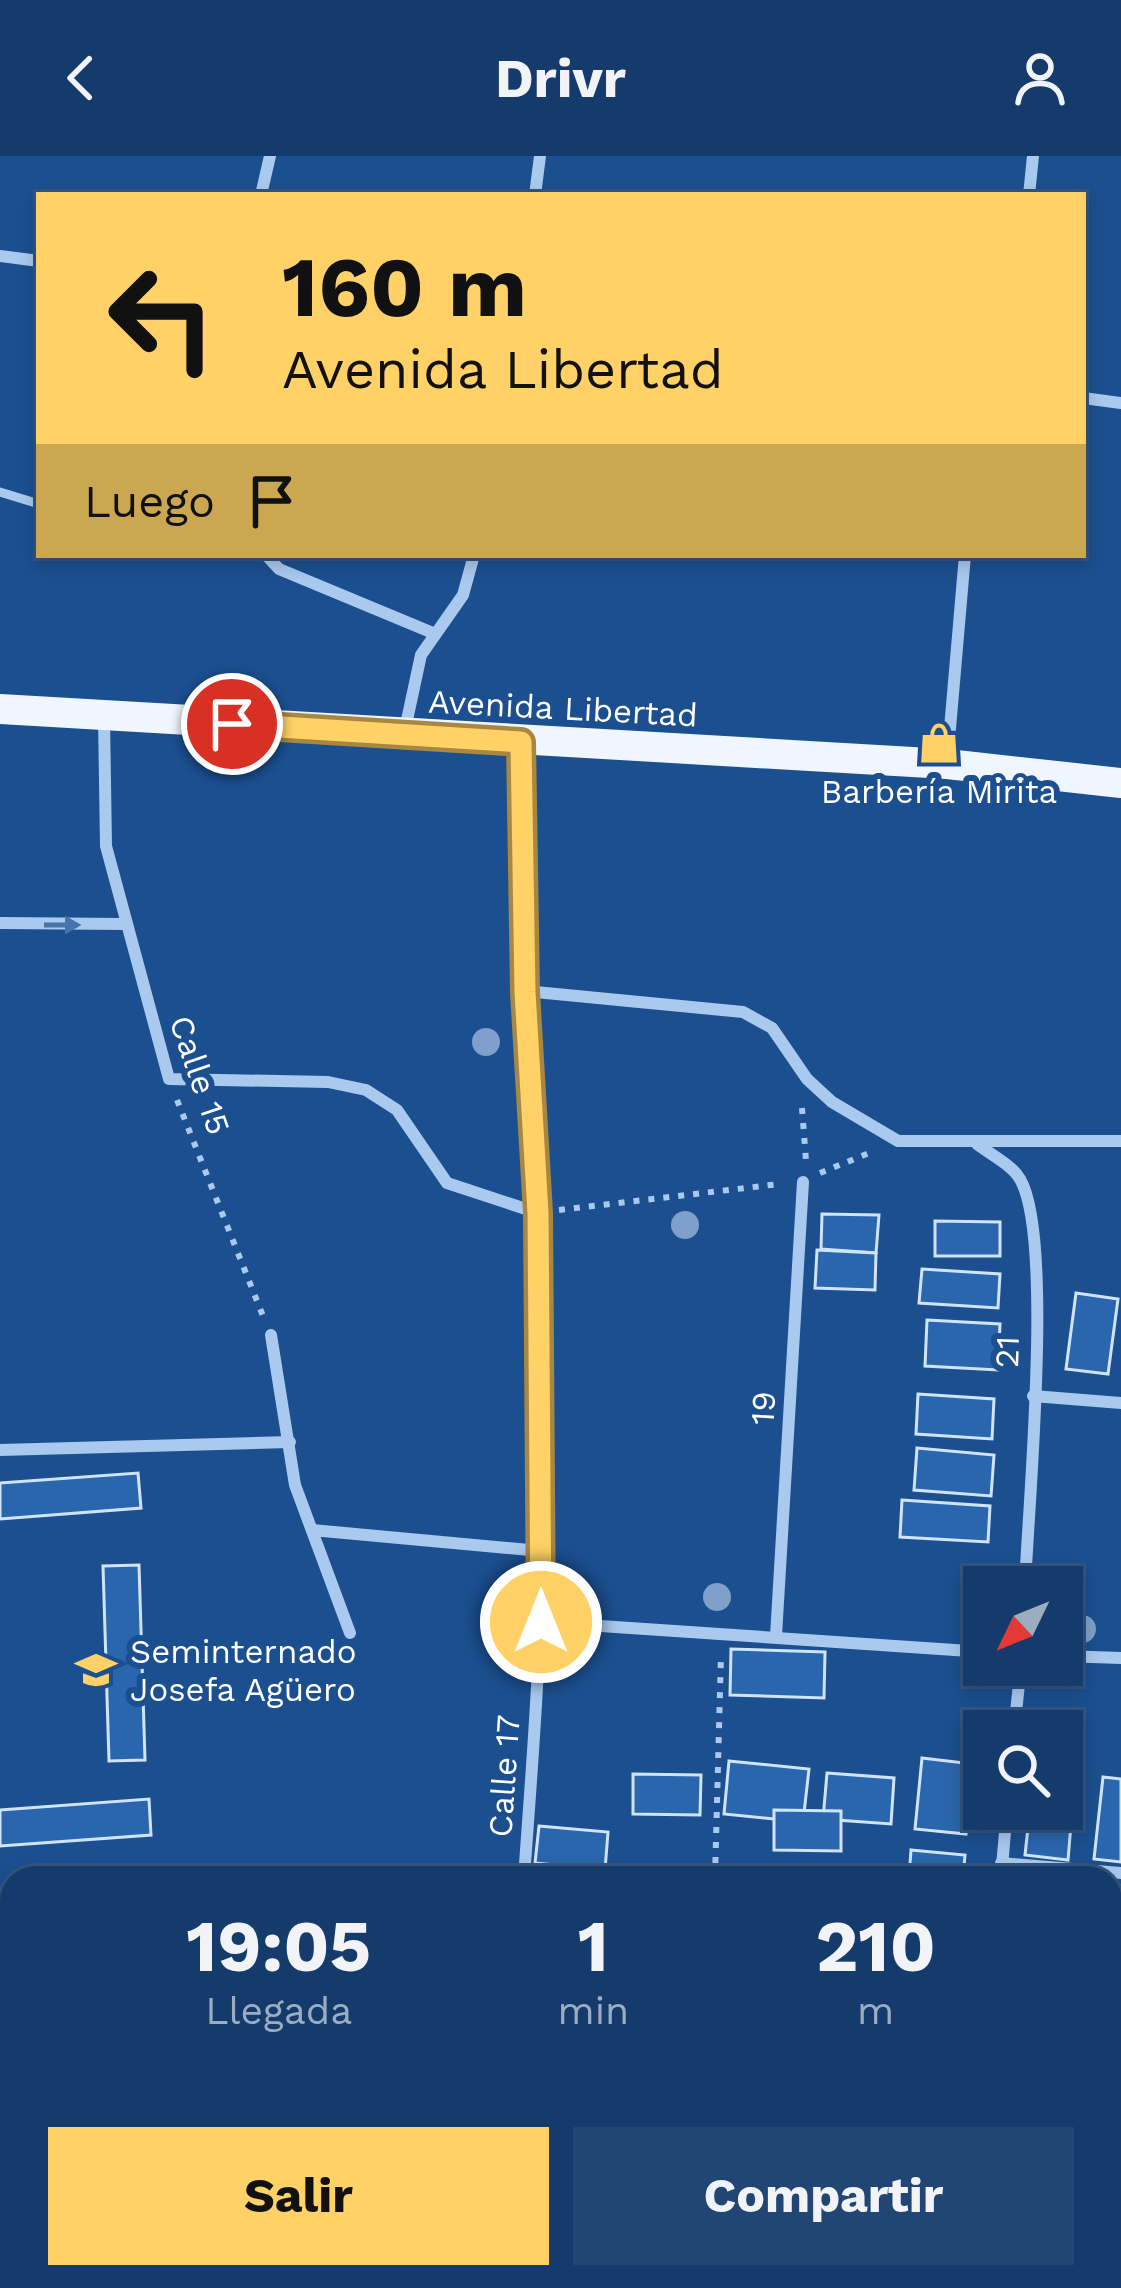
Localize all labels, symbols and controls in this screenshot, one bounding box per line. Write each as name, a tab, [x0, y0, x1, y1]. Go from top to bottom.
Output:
icon: back	[48, 45, 114, 111]
icon: person	[1007, 45, 1073, 111]
text: Drivr	[495, 47, 626, 110]
text: 160 m	[282, 238, 527, 336]
icon: left	[84, 240, 240, 396]
text: Avenida Libertad	[282, 338, 724, 401]
icon: arrive	[239, 468, 305, 534]
text: Luego	[84, 475, 215, 528]
pin	[181, 673, 283, 775]
street label: Avenida Libertad	[427, 681, 699, 735]
icon: arrive	[199, 691, 265, 757]
shop icon: Barbería Mirita	[916, 720, 962, 766]
place label: Barbería Mirita	[821, 772, 1057, 811]
one-way arrow	[44, 915, 82, 935]
street label: Calle 15	[162, 1010, 238, 1140]
street label: 21	[987, 1335, 1027, 1369]
street label: 19	[743, 1390, 783, 1426]
position arrow	[478, 1559, 604, 1685]
north arrow	[963, 1566, 1083, 1686]
map controls	[963, 1566, 1083, 1830]
place label: Seminternado Josefa Agüero	[130, 1632, 357, 1709]
school or university icon: Seminternado Josefa Agüero	[73, 1647, 119, 1693]
button: search	[963, 1710, 1083, 1830]
street label: Calle 17	[480, 1714, 528, 1838]
text: 19:05	[186, 1904, 371, 1988]
text: 1	[578, 1904, 609, 1988]
text: 210	[815, 1904, 936, 1988]
text: Llegada	[205, 1988, 352, 2033]
text: min	[558, 1988, 629, 2033]
text: m	[857, 1988, 894, 2033]
button: Salir	[48, 2127, 549, 2265]
button: Compartir	[573, 2127, 1074, 2265]

